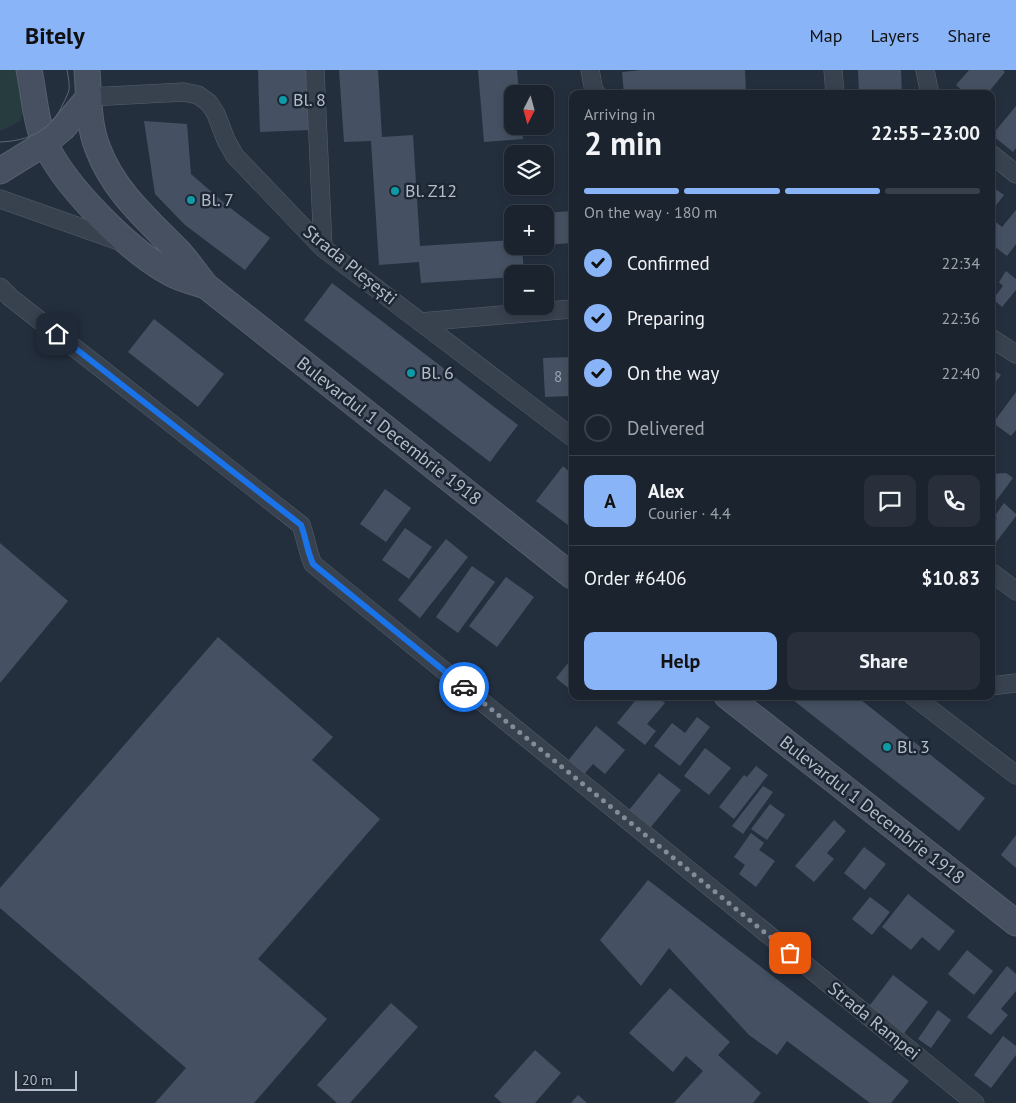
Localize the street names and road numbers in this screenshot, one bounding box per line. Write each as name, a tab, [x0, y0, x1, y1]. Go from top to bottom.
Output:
street label: Strada Pleșești	[299, 220, 402, 309]
street label: Bulevardul 1 Decembrie 1918	[292, 351, 486, 510]
street label: Bulevardul 1 Decembrie 1918	[775, 730, 969, 889]
street label: Strada Rampei	[824, 976, 925, 1065]

